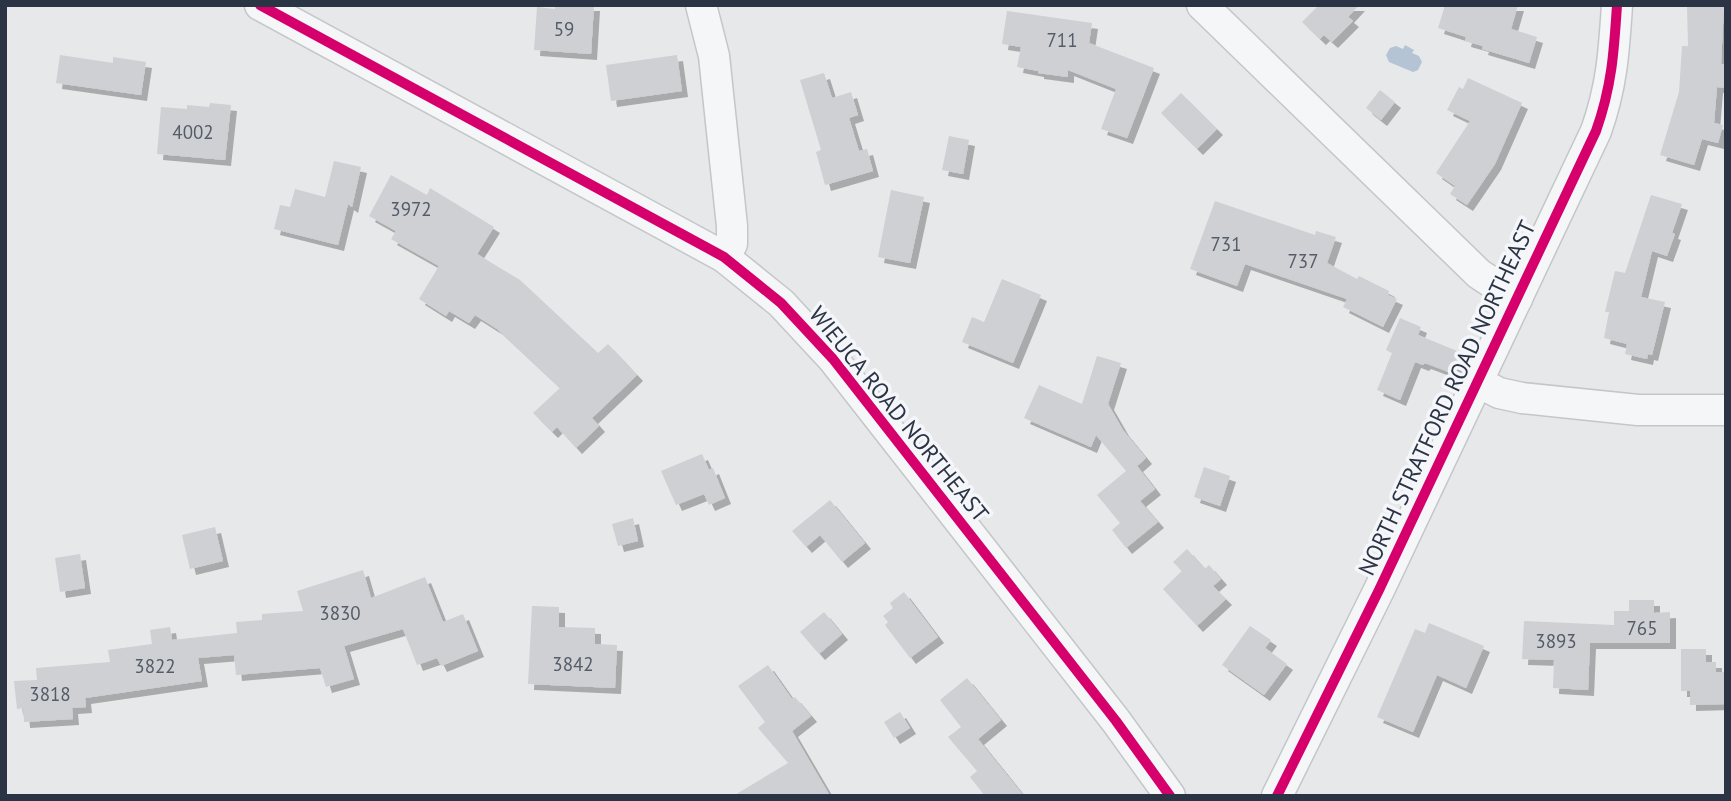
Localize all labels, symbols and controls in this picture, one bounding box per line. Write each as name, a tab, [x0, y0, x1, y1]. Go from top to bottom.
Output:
house number: 59	[554, 17, 574, 41]
house number: 711	[1046, 28, 1078, 52]
house number: 4002	[172, 120, 214, 144]
house number: 3972	[390, 197, 432, 221]
street label: NORTH STRATFORD ROAD NORTHEAST	[1351, 216, 1542, 580]
house number: 731	[1210, 232, 1242, 256]
house number: 737	[1287, 249, 1319, 273]
street label: WIEUCA ROAD NORTHEAST	[803, 300, 995, 528]
house number: 3830	[319, 601, 361, 625]
house number: 765	[1626, 616, 1658, 640]
house number: 3893	[1535, 629, 1577, 653]
house number: 3842	[552, 652, 594, 676]
house number: 3822	[134, 654, 176, 678]
house number: 3818	[29, 682, 71, 706]

